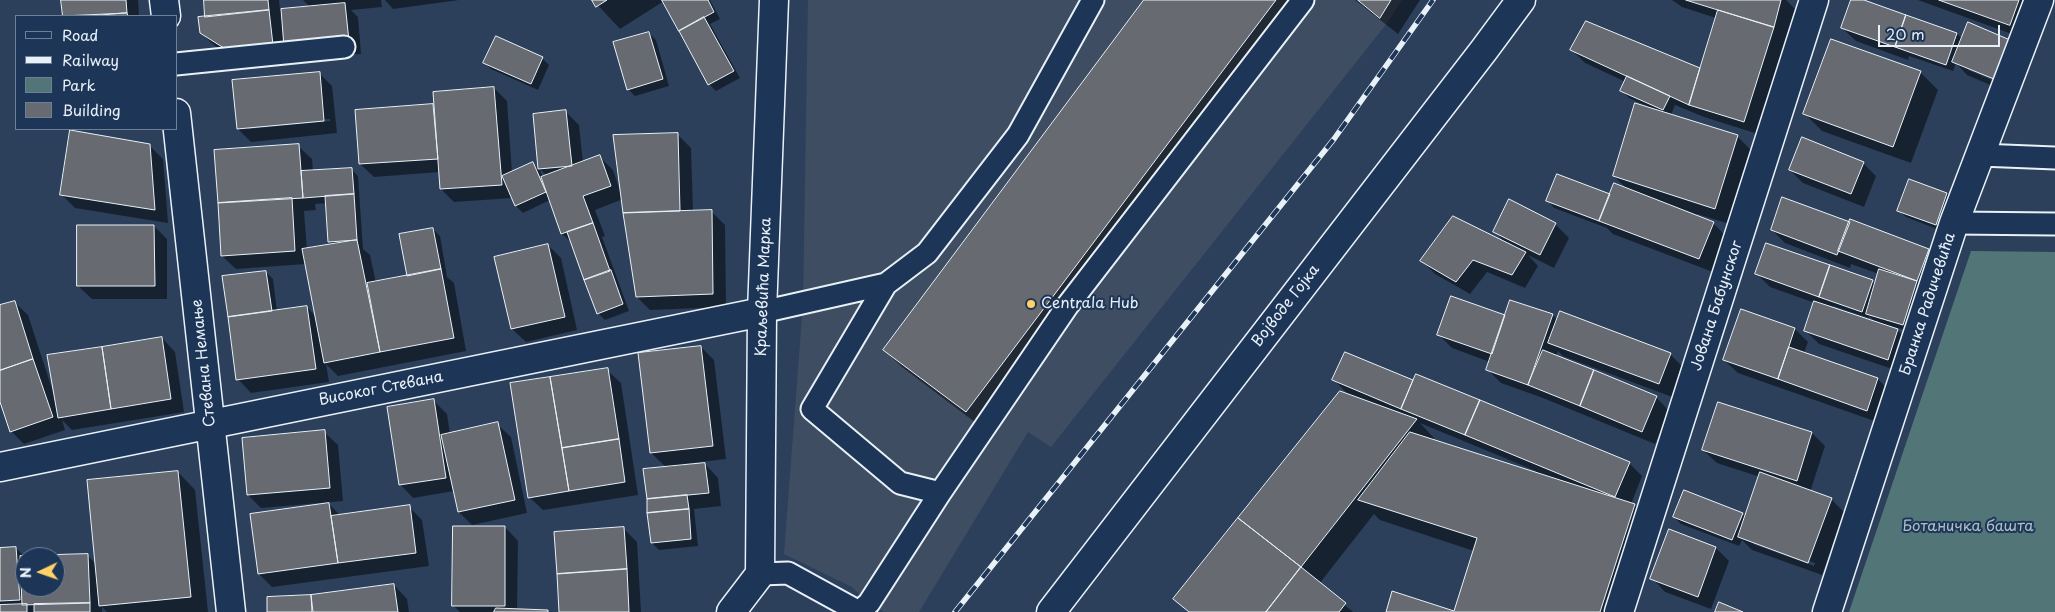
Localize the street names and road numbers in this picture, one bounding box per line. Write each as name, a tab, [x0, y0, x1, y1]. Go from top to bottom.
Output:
street label: Краљевића Марка	[753, 217, 775, 357]
street label: Бранка Радичевића	[1896, 230, 1960, 378]
street label: Јована Бабунског	[1687, 239, 1747, 373]
street label: Војводе Гојка	[1248, 261, 1324, 351]
street label: Стевана Немање	[188, 298, 220, 428]
street label: Високог Стевана	[317, 368, 445, 410]

